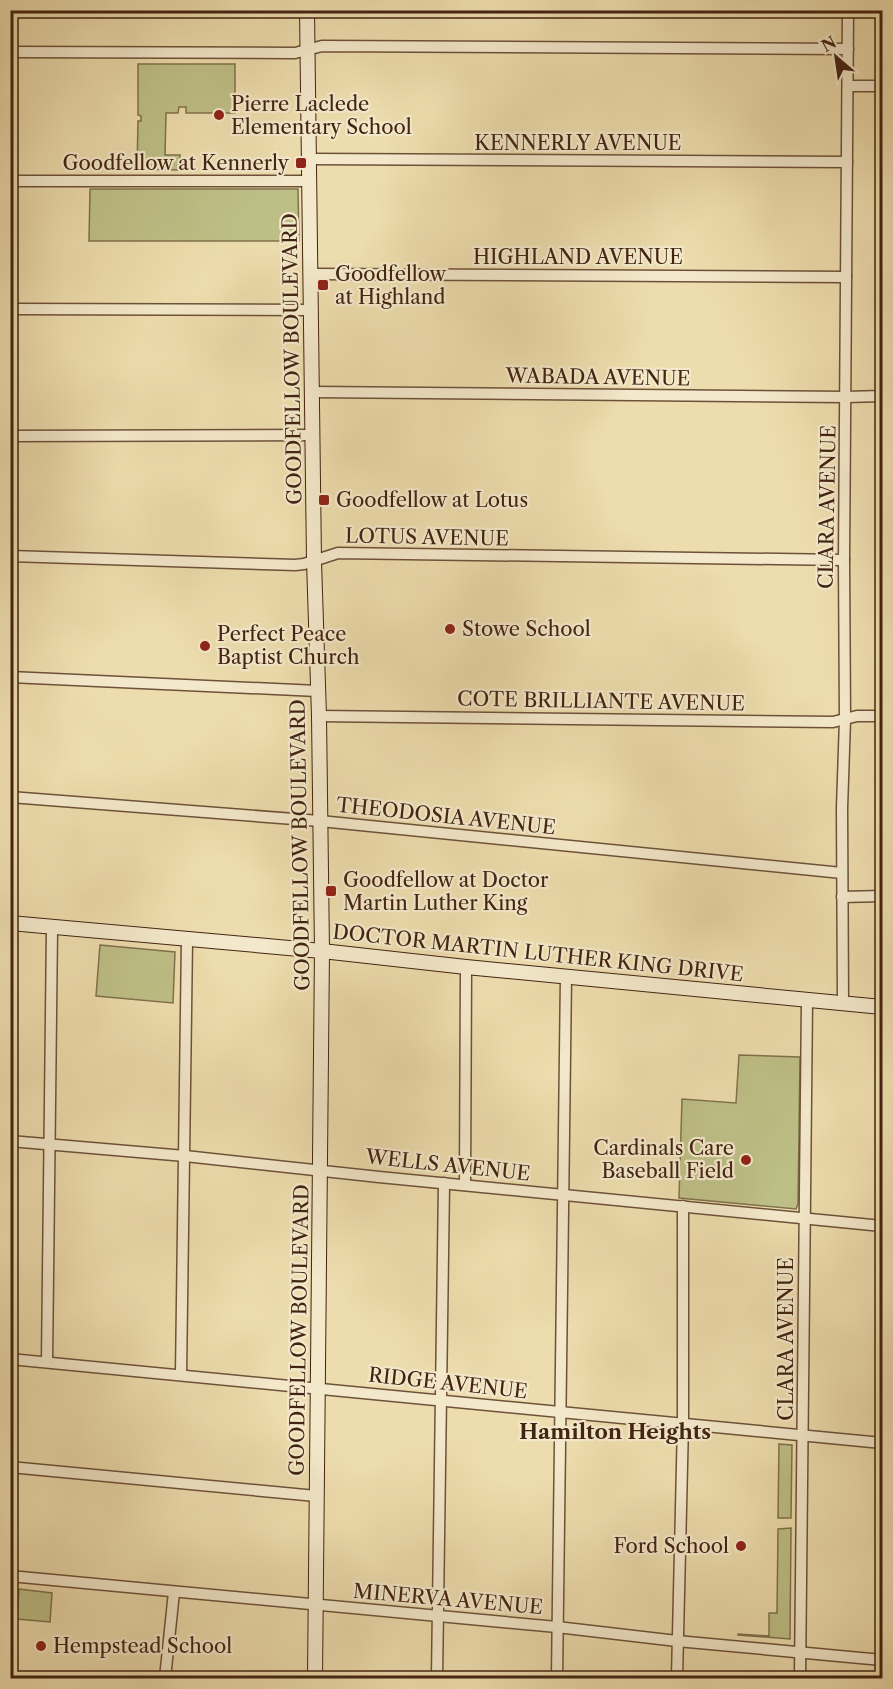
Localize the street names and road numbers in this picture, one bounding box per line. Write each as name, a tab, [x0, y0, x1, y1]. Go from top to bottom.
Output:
street label: KENNERLY AVENUE	[474, 131, 682, 155]
street label: GOODFELLOW BOULEVARD	[277, 213, 307, 505]
street label: HIGHLAND AVENUE	[473, 245, 683, 269]
street label: WABADA AVENUE	[504, 363, 691, 391]
street label: CLARA AVENUE	[814, 425, 840, 589]
street label: LOTUS AVENUE	[345, 524, 509, 550]
street label: COTE BRILLIANTE AVENUE	[457, 686, 745, 716]
street label: GOODFELLOW BOULEVARD	[285, 699, 315, 991]
street label: THEODOSIA AVENUE	[335, 793, 557, 839]
street label: DOCTOR MARTIN LUTHER KING DRIVE	[331, 919, 745, 987]
street label: WELLS AVENUE	[363, 1144, 532, 1186]
street label: GOODFELLOW BOULEVARD	[284, 1184, 314, 1476]
street label: CLARA AVENUE	[774, 1257, 798, 1421]
street label: RIDGE AVENUE	[367, 1363, 529, 1403]
street label: MINERVA AVENUE	[352, 1579, 544, 1619]

